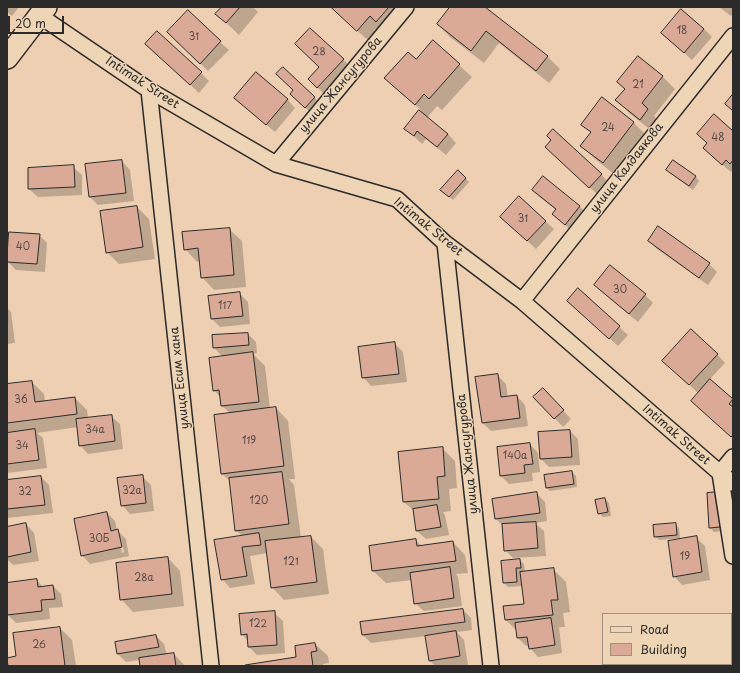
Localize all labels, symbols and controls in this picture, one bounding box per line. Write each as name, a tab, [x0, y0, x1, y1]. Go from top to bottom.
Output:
scale bar	[10, 8, 66, 34]
text: 20 m	[15, 14, 46, 32]
house number: 18	[677, 25, 687, 37]
house number: 31	[189, 31, 199, 43]
street label: улица Жансугурова	[297, 34, 385, 136]
house number: 28	[312, 46, 326, 58]
street label: Intimak Street	[103, 54, 181, 112]
house number: 21	[632, 79, 644, 91]
street label: улица Калдаякова	[587, 120, 667, 216]
house number: 24	[601, 122, 615, 134]
house number: 48	[712, 132, 724, 144]
street label: Intimak Street	[391, 195, 465, 259]
house number: 31	[518, 213, 528, 225]
house number: 40	[16, 241, 30, 253]
house number: 30	[613, 284, 627, 296]
house number: 117	[218, 300, 232, 312]
street label: улица Есим хана	[167, 326, 193, 430]
street label: улица Жансугурова	[455, 393, 481, 515]
house number: 36	[14, 394, 28, 406]
street label: Intimak Street	[639, 402, 713, 468]
house number: 34а	[85, 424, 105, 436]
house number: 119	[242, 435, 256, 447]
house number: 34	[15, 440, 29, 452]
house number: 140а	[503, 450, 527, 462]
house number: 32а	[122, 485, 142, 497]
house number: 32	[18, 486, 32, 498]
house number: 120	[250, 495, 268, 507]
house number: 30Б	[89, 533, 109, 545]
house number: 19	[680, 551, 690, 563]
house number: 121	[283, 556, 299, 568]
house number: 28а	[134, 572, 154, 584]
legend	[602, 613, 732, 665]
house number: 122	[249, 618, 267, 630]
text: Road	[640, 620, 669, 638]
house number: 26	[32, 639, 46, 651]
text: Building	[640, 640, 687, 658]

